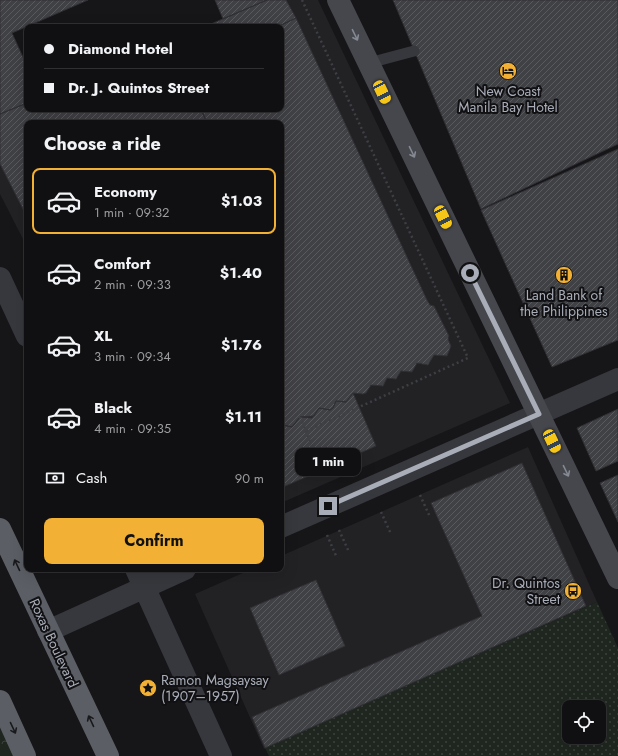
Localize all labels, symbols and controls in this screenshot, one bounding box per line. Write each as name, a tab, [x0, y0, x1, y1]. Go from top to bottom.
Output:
one-way arrow	[352, 29, 359, 41]
text: Diamond Hotel	[68, 38, 173, 60]
hotel icon: New Coast Manila Bay Hotel	[498, 61, 518, 81]
text: Dr. J. Quintos Street	[68, 77, 209, 99]
car	[371, 79, 393, 105]
place label: New Coast Manila Bay Hotel	[458, 81, 558, 117]
text: Choose a ride	[44, 131, 161, 157]
one-way arrow	[409, 146, 416, 158]
text: Economy	[94, 181, 157, 203]
icon: car	[46, 183, 82, 219]
text: $1.03	[221, 190, 262, 212]
text: 1 min · 09:32	[94, 203, 169, 222]
car	[432, 204, 454, 230]
text: Comfort	[94, 253, 151, 275]
icon: car	[46, 255, 82, 291]
text: $1.40	[220, 262, 262, 284]
route start	[461, 264, 479, 282]
building icon: Land Bank of the Philippines	[554, 265, 574, 285]
text: 2 min · 09:33	[94, 275, 171, 294]
place label: Land Bank of the Philippines	[520, 285, 608, 321]
text: XL	[94, 325, 112, 347]
icon: car	[46, 327, 82, 363]
text: $1.76	[221, 334, 262, 356]
text: 3 min · 09:34	[94, 347, 171, 366]
text: Black	[94, 397, 132, 419]
icon: car	[46, 399, 82, 435]
text: $1.11	[225, 406, 262, 428]
text: 4 min · 09:35	[94, 419, 171, 438]
car	[541, 428, 563, 454]
callout: 1 min	[295, 448, 361, 476]
text: 1 min	[312, 452, 344, 471]
one-way arrow	[563, 464, 570, 476]
icon: cash	[44, 467, 66, 489]
text: Cash	[76, 467, 107, 489]
text: 90 m	[235, 469, 264, 488]
route end	[319, 497, 337, 515]
button: Confirm	[44, 518, 264, 564]
one-way arrow	[13, 560, 20, 572]
place label: Dr. Quintos Street	[492, 573, 561, 609]
bus stop icon: Dr. Quintos Street	[563, 581, 583, 601]
street label: Roxas Boulevard	[25, 595, 83, 691]
place label: Ramon Magsaysay (1907–1957)	[161, 670, 270, 706]
place icon: Ramon Magsaysay (1907–1957)	[138, 678, 158, 698]
map controls	[562, 700, 606, 744]
button: locate	[562, 700, 606, 744]
one-way arrow	[87, 715, 94, 727]
one-way arrow	[10, 722, 17, 734]

